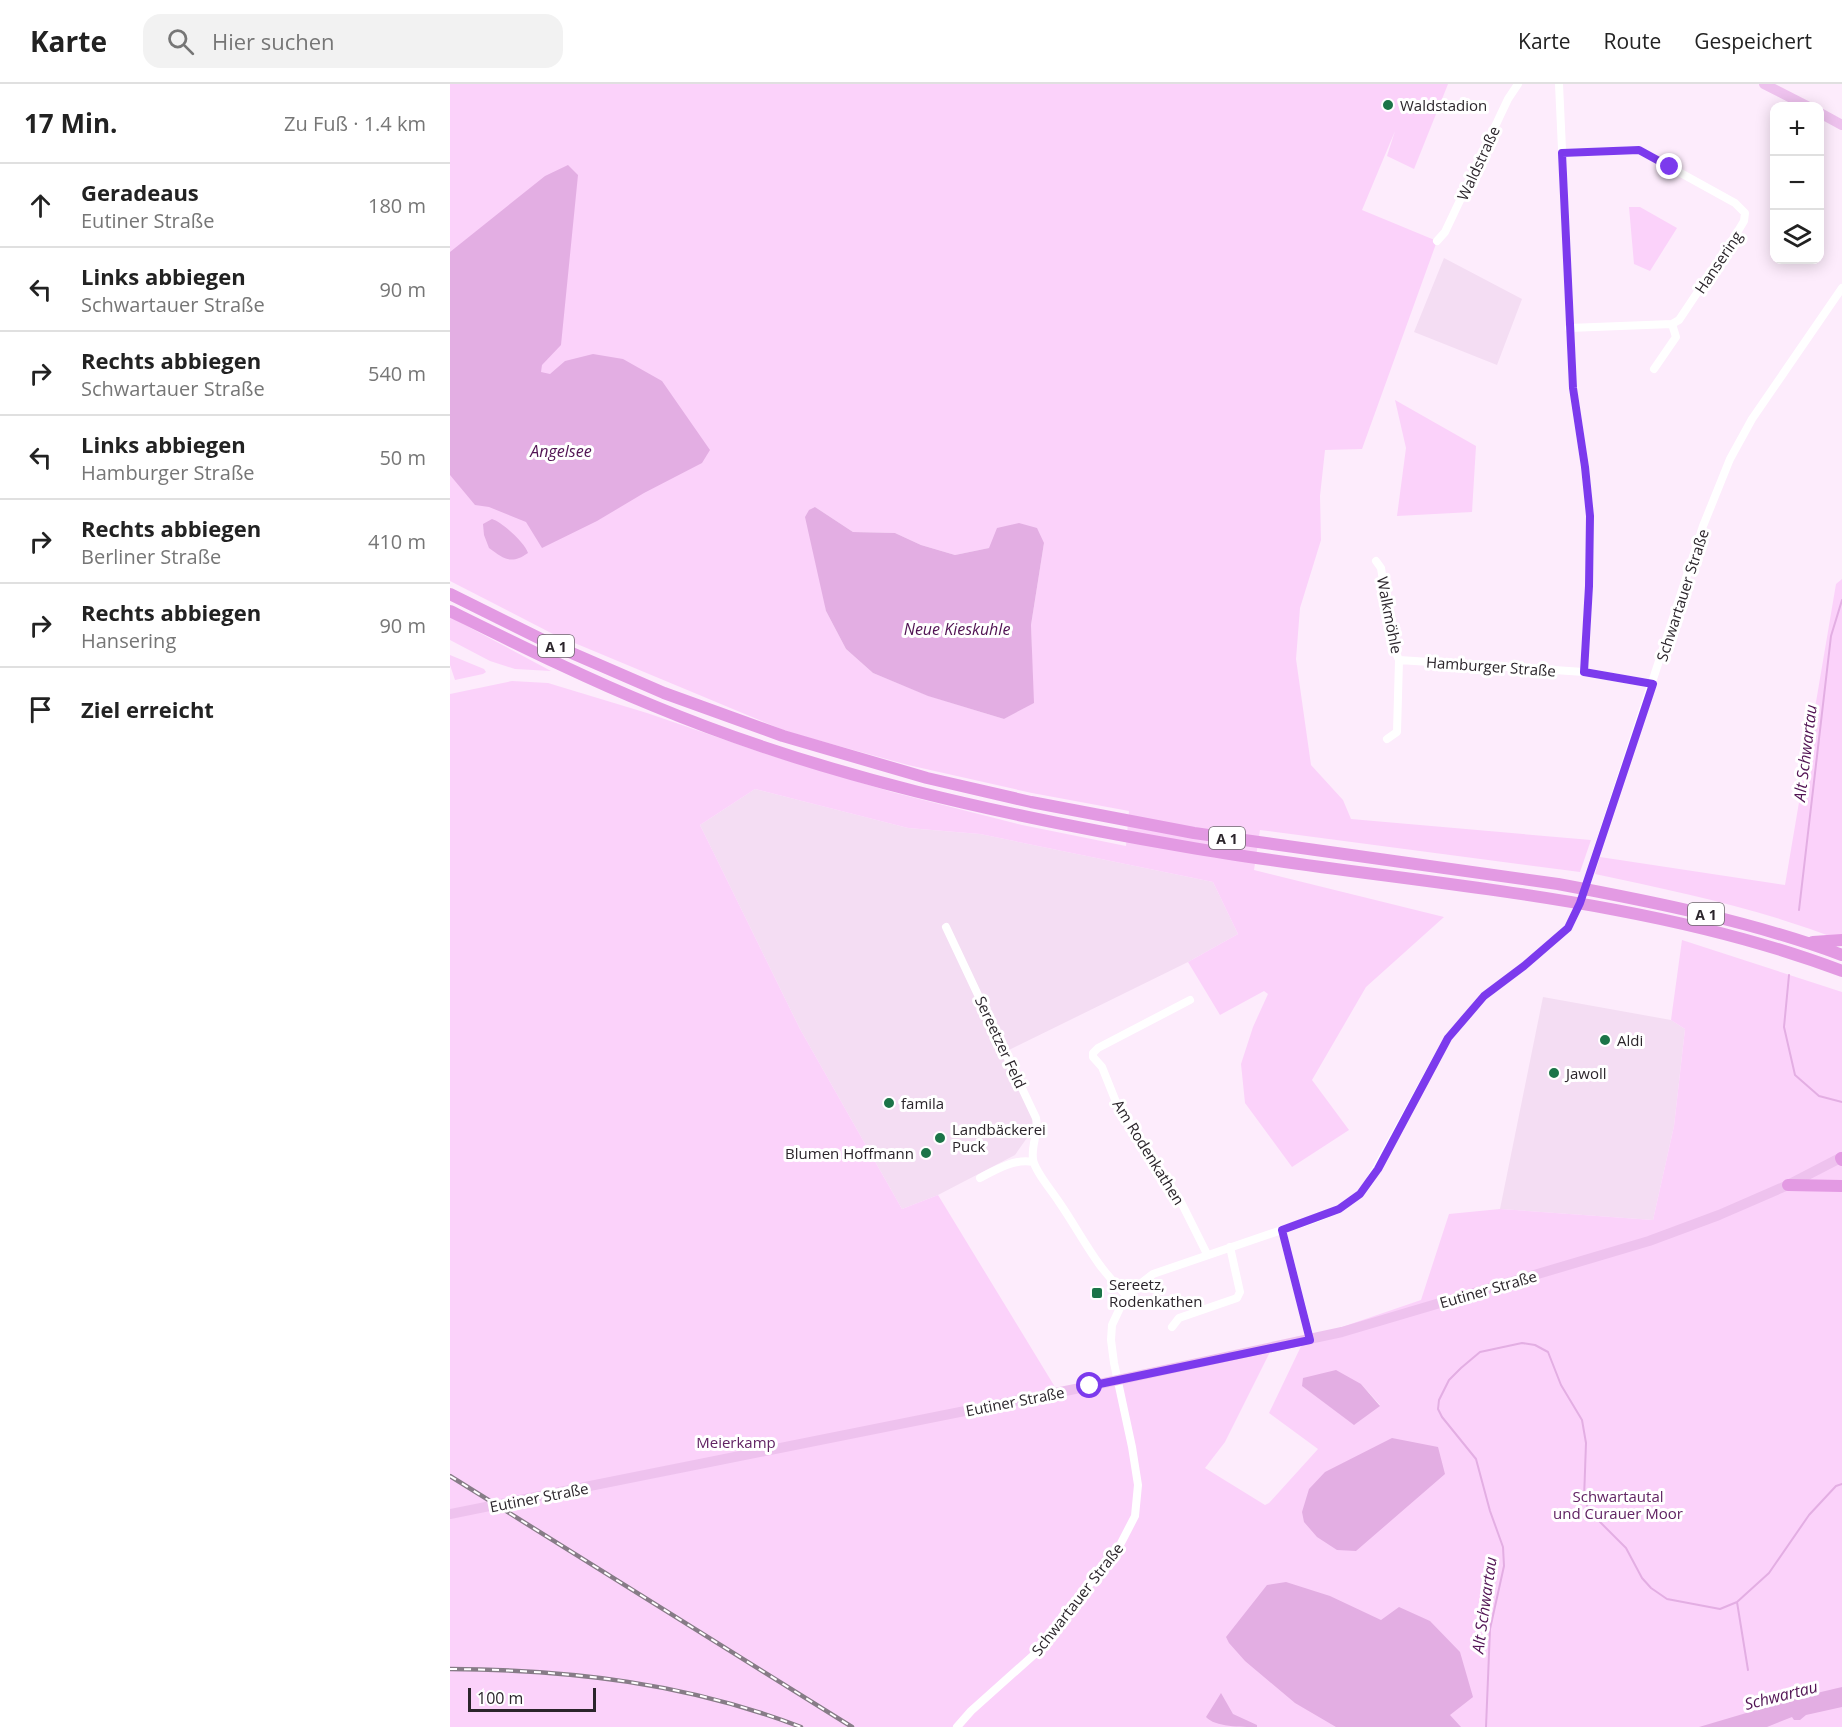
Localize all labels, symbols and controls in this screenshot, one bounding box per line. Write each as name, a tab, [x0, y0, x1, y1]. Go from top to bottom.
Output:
search box	[143, 14, 563, 68]
text: Karte	[30, 22, 107, 60]
icon: search	[164, 25, 197, 58]
text: Hier suchen	[212, 26, 335, 56]
text: Karte	[1518, 27, 1570, 55]
text: Route	[1603, 27, 1661, 55]
text: Gespeichert	[1694, 27, 1812, 55]
place label: Waldstadion	[1400, 95, 1487, 115]
marker: Waldstadion	[1381, 98, 1395, 112]
map controls	[1770, 102, 1824, 264]
button: +	[1770, 102, 1824, 156]
text: 17 Min.	[24, 105, 117, 141]
text: Zu Fuß · 1.4 km	[284, 110, 426, 137]
street label: Waldstraße	[1452, 123, 1504, 203]
route end	[1656, 153, 1682, 179]
button: −	[1770, 156, 1824, 210]
text: Geradeaus	[81, 177, 199, 207]
icon: ahead	[24, 189, 57, 222]
text: 180 m	[368, 192, 426, 219]
text: Eutiner Straße	[81, 207, 215, 234]
button: layers	[1770, 210, 1824, 264]
street label: Hansering	[1690, 227, 1746, 297]
text: Links abbiegen	[81, 261, 246, 291]
icon: left	[24, 273, 57, 306]
text: 90 m	[379, 276, 426, 303]
text: Schwartauer Straße	[81, 291, 265, 318]
text: Rechts abbiegen	[81, 345, 261, 375]
icon: right	[24, 357, 57, 390]
text: 540 m	[368, 360, 426, 387]
text: Schwartauer Straße	[81, 375, 265, 402]
text: Links abbiegen	[81, 429, 246, 459]
water label: Angelsee	[529, 440, 592, 462]
icon: left	[24, 441, 57, 474]
text: 50 m	[379, 444, 426, 471]
text: Hamburger Straße	[81, 459, 255, 486]
text: Rechts abbiegen	[81, 513, 261, 543]
icon: right	[24, 525, 57, 558]
street label: Schwartauer Straße	[1651, 526, 1713, 664]
text: 410 m	[368, 528, 426, 555]
text: Berliner Straße	[81, 543, 221, 570]
street label: Walkmöhle	[1373, 575, 1407, 655]
text: Rechts abbiegen	[81, 597, 261, 627]
icon: right	[24, 609, 57, 642]
text: 90 m	[379, 612, 426, 639]
water label: Neue Kieskuhle	[904, 618, 1010, 640]
text: Hansering	[81, 627, 176, 654]
road number: A 1	[538, 635, 574, 657]
street label: Hamburger Straße	[1425, 651, 1557, 681]
icon: arrive	[24, 693, 57, 726]
text: Ziel erreicht	[81, 694, 214, 724]
water label: Alt Schwartau	[1788, 703, 1822, 804]
road number: A 1	[1209, 827, 1245, 849]
road number: A 1	[1688, 903, 1724, 925]
street label: Sereetzer Feld	[971, 993, 1031, 1091]
place label: Aldi	[1617, 1030, 1643, 1050]
marker: Aldi	[1598, 1033, 1612, 1047]
place label: Jawoll	[1564, 1063, 1607, 1083]
marker: Jawoll	[1547, 1066, 1561, 1080]
place label: famila	[901, 1093, 944, 1113]
marker: famila	[882, 1096, 896, 1110]
street label: Am Rodenkathen	[1109, 1096, 1189, 1208]
place label: Landbäckerei Puck	[952, 1119, 1046, 1156]
marker: Landbäckerei Puck	[933, 1131, 947, 1145]
place label: Blumen Hoffmann	[785, 1143, 914, 1163]
marker: Blumen Hoffmann	[919, 1146, 933, 1160]
street label: Eutiner Straße	[1437, 1266, 1539, 1312]
place label: Sereetz, Rodenkathen	[1109, 1274, 1202, 1311]
marker: Sereetz, Rodenkathen	[1090, 1286, 1104, 1300]
route start	[1076, 1372, 1102, 1398]
street label: Eutiner Straße	[964, 1382, 1066, 1420]
park label: Meierkamp	[696, 1432, 776, 1452]
street label: Eutiner Straße	[488, 1478, 590, 1516]
park label: Schwartautal und Curauer Moor	[1553, 1486, 1683, 1523]
street label: Schwartauer Straße	[1027, 1539, 1127, 1659]
water label: Alt Schwartau	[1466, 1555, 1502, 1656]
water label: Schwartau	[1742, 1675, 1820, 1715]
scale bar	[468, 1685, 596, 1712]
text: 100 m	[477, 1687, 523, 1709]

